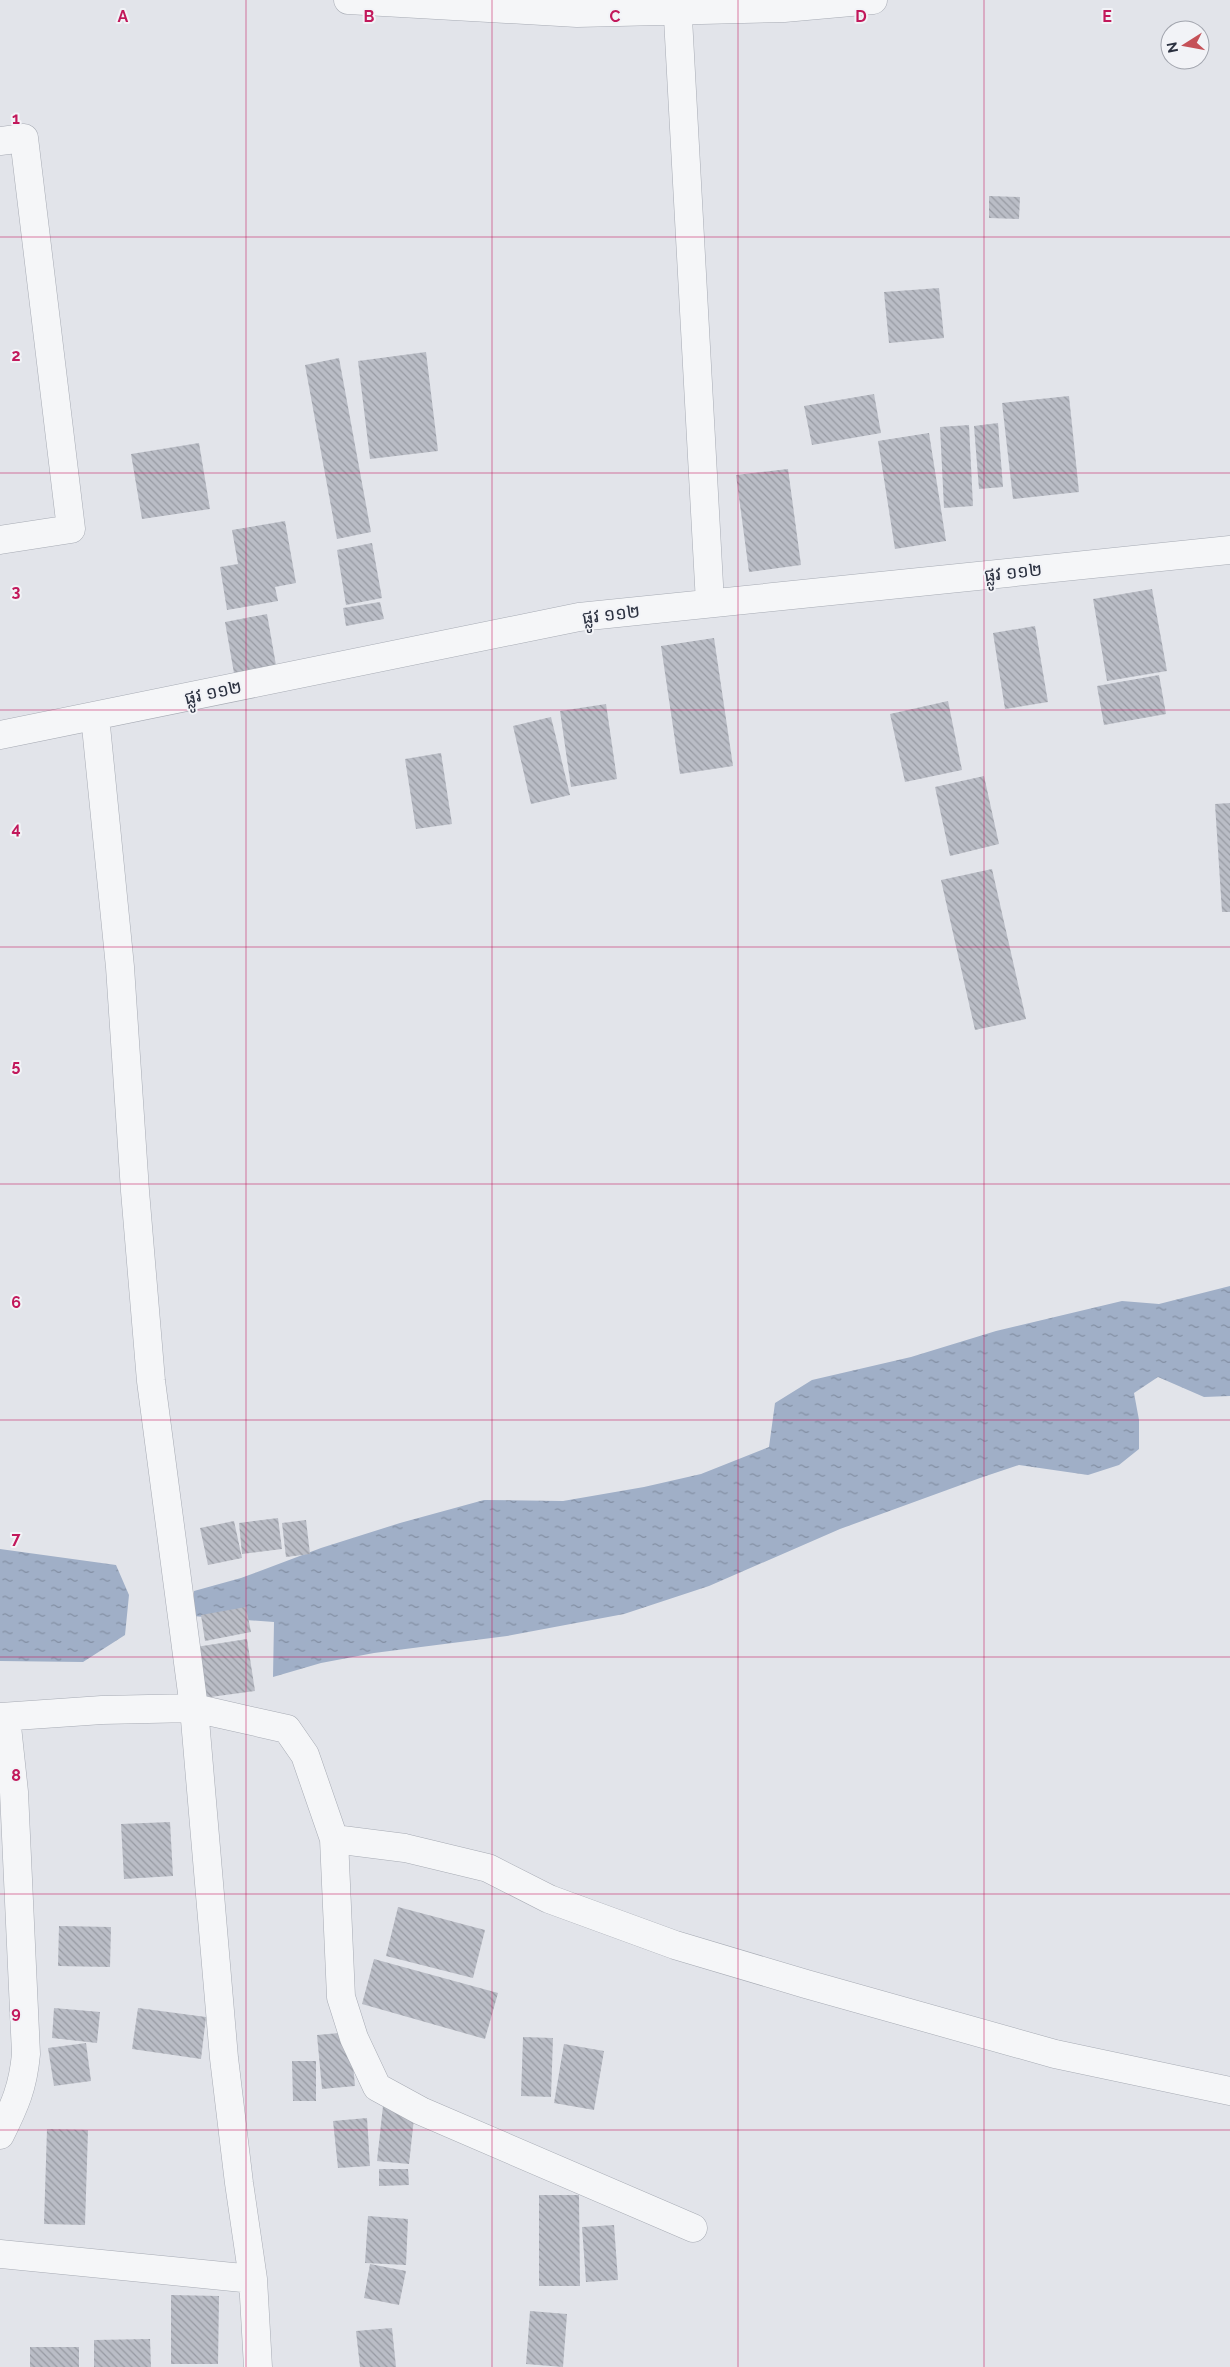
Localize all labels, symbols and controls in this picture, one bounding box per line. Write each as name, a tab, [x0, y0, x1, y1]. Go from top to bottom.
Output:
text: A	[118, 7, 129, 26]
text: B	[364, 7, 375, 26]
text: C	[610, 7, 621, 26]
text: D	[855, 7, 867, 26]
text: E	[1102, 7, 1112, 26]
north arrow	[1160, 20, 1210, 70]
text: N	[1163, 41, 1181, 54]
text: 1	[12, 109, 20, 128]
text: 2	[11, 346, 21, 365]
street label: ផ្លូវ ១១២	[983, 559, 1044, 592]
text: 3	[12, 582, 21, 601]
street label: ផ្លូវ ១១២	[581, 600, 642, 634]
street label: ផ្លូវ ១១២	[182, 676, 245, 715]
text: 4	[11, 819, 21, 838]
text: 5	[12, 1056, 21, 1075]
text: 6	[11, 1293, 21, 1312]
text: 7	[12, 1529, 21, 1548]
text: 8	[11, 1766, 21, 1785]
text: 9	[11, 2003, 21, 2022]

